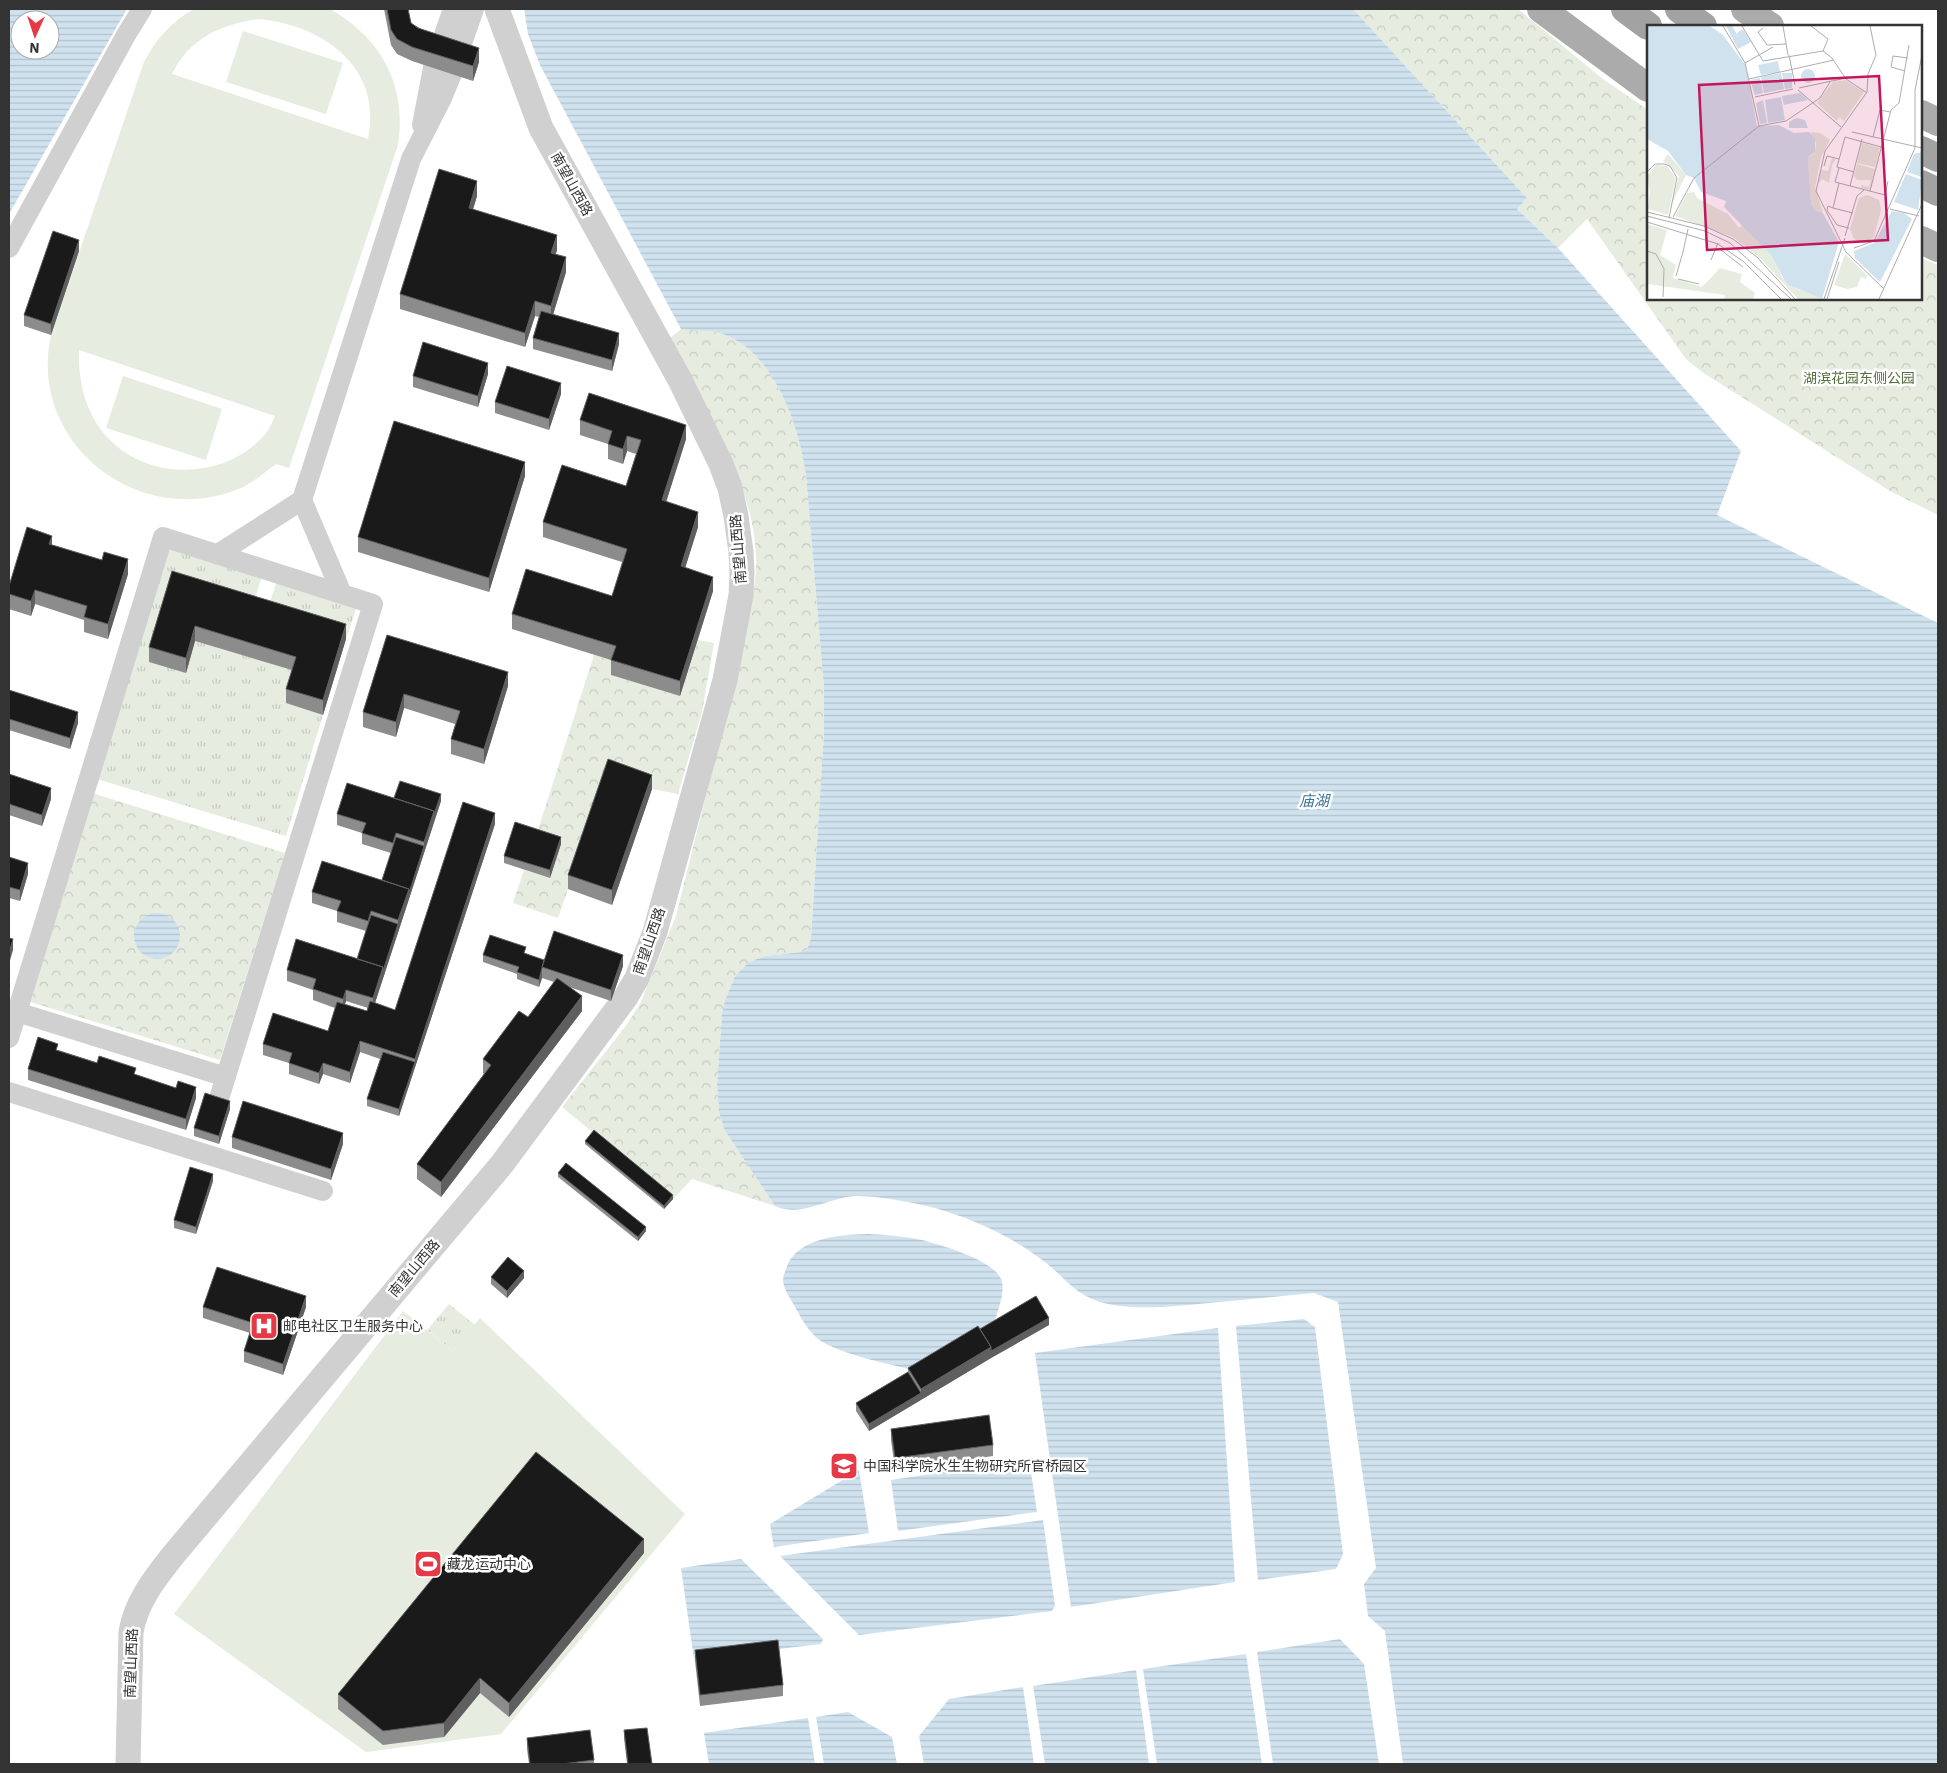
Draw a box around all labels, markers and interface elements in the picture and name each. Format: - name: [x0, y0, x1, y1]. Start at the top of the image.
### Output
- north arrow: [10, 10, 60, 60]
- inset map: [1647, 25, 1922, 300]
- text: N: [29, 39, 40, 57]
- street label: 南望山西路: [547, 149, 597, 219]
- park label: 湖滨花园东侧公园: [1803, 369, 1915, 387]
- street label: 南望山西路: [726, 513, 750, 585]
- water label: 庙湖: [1299, 791, 1331, 810]
- street label: 南望山西路: [629, 905, 669, 977]
- street label: 南望山西路: [385, 1235, 443, 1301]
- hospital icon: 邮电社区卫生服务中心: [249, 1311, 279, 1341]
- place label: 邮电社区卫生服务中心: [283, 1317, 423, 1335]
- school or university icon: 中国科学院水生生物研究所官桥园区: [829, 1451, 859, 1481]
- place label: 中国科学院水生生物研究所官桥园区: [863, 1457, 1087, 1475]
- sports icon: 藏龙运动中心: [413, 1549, 443, 1579]
- place label: 藏龙运动中心: [447, 1555, 531, 1573]
- street label: 南望山西路: [121, 1628, 141, 1698]

